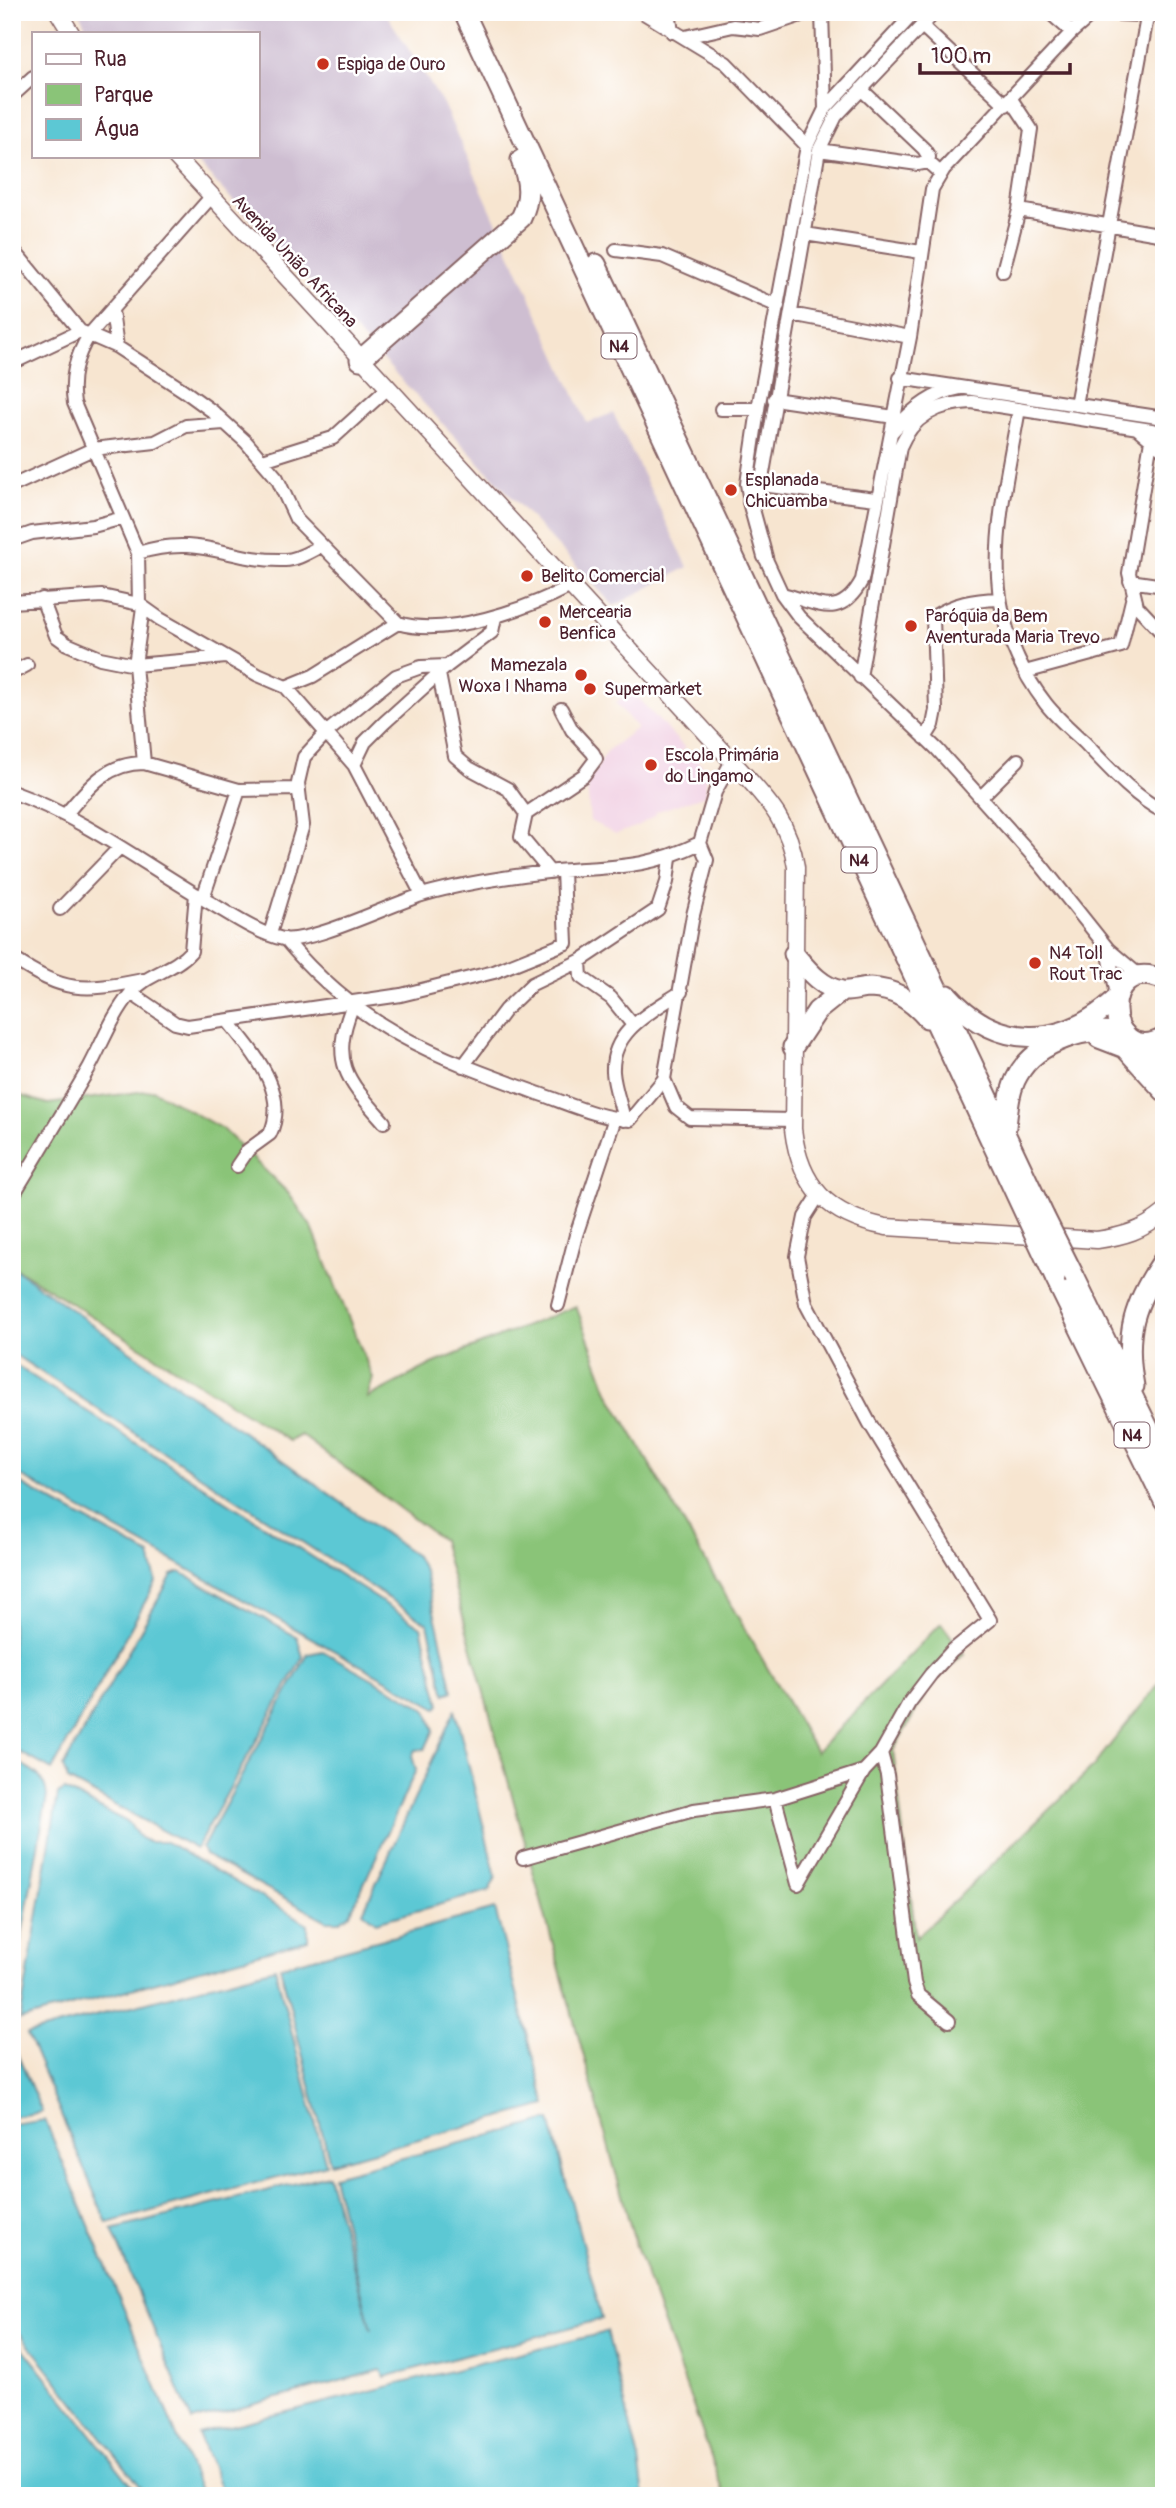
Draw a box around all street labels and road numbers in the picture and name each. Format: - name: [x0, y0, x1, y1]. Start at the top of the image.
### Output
- street label: Avenida União Africana: [227, 190, 362, 333]
- road number: N4: [602, 334, 636, 358]
- road number: N4: [842, 848, 876, 873]
- road number: N4: [1114, 1422, 1150, 1448]

